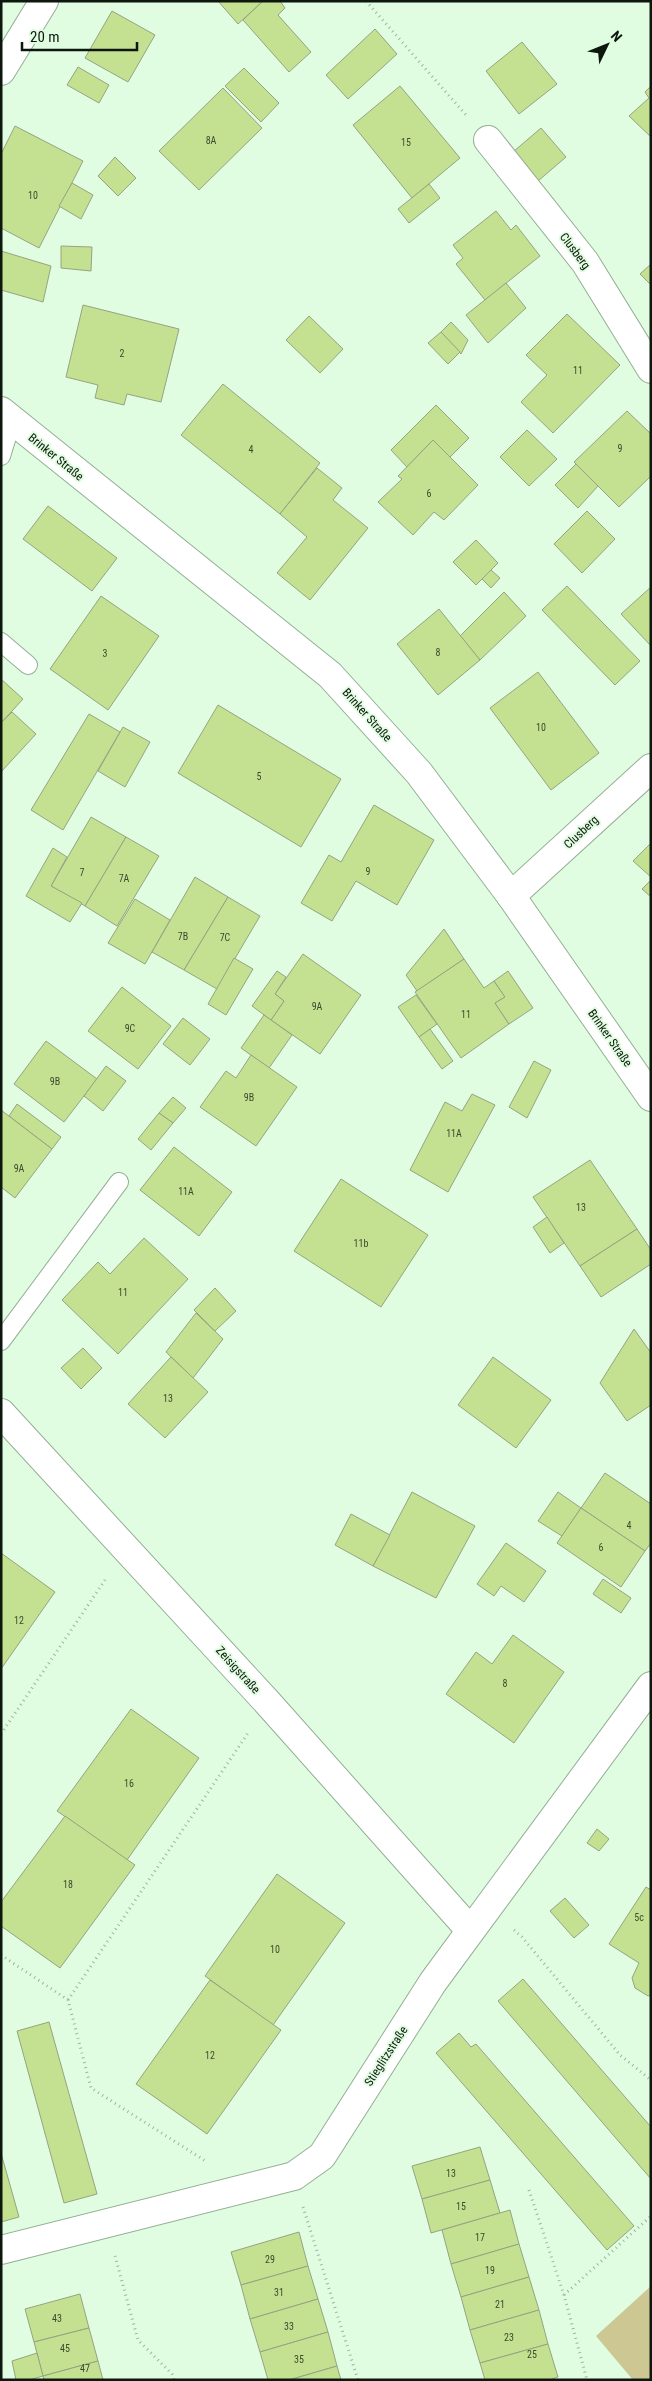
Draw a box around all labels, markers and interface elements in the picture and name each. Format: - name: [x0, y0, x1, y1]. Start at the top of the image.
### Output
- scale bar: [22, 20, 138, 52]
- north arrow: [582, 20, 632, 70]
- text: 20 m: [30, 28, 60, 46]
- text: N: [608, 28, 625, 45]
- house number: 8A: [206, 135, 217, 146]
- house number: 15: [401, 137, 411, 148]
- house number: 10: [28, 190, 38, 201]
- street label: Clusberg: [557, 230, 593, 272]
- house number: 2: [120, 348, 125, 359]
- house number: 11: [573, 365, 583, 376]
- street label: Brinker Straße: [26, 430, 87, 484]
- house number: 9: [618, 443, 623, 454]
- house number: 4: [249, 444, 254, 455]
- house number: 6: [427, 488, 432, 499]
- house number: 8: [436, 647, 441, 658]
- house number: 3: [103, 648, 108, 659]
- street label: Brinker Straße: [339, 685, 395, 745]
- house number: 10: [536, 722, 546, 733]
- house number: 5: [257, 771, 262, 782]
- street label: Clusberg: [561, 813, 601, 851]
- house number: 9: [366, 866, 371, 877]
- house number: 7: [80, 867, 85, 878]
- house number: 7A: [119, 873, 130, 884]
- house number: 7B: [178, 931, 188, 942]
- house number: 7C: [220, 932, 231, 943]
- house number: 9A: [312, 1001, 323, 1012]
- street label: Brinker Straße: [585, 1007, 635, 1070]
- house number: 11: [461, 1009, 471, 1020]
- house number: 9C: [125, 1023, 136, 1034]
- house number: 9B: [50, 1076, 60, 1087]
- house number: 9B: [244, 1092, 254, 1103]
- house number: 11A: [446, 1128, 462, 1139]
- house number: 9A: [14, 1163, 25, 1174]
- house number: 11A: [178, 1186, 194, 1197]
- house number: 13: [576, 1202, 586, 1213]
- house number: 11b: [354, 1238, 368, 1249]
- house number: 11: [118, 1287, 128, 1298]
- house number: 13: [163, 1393, 173, 1404]
- house number: 4: [627, 1520, 632, 1531]
- house number: 6: [599, 1542, 604, 1553]
- house number: 12: [14, 1615, 24, 1626]
- street label: Zeisigstraße: [213, 1643, 263, 1697]
- house number: 8: [503, 1678, 508, 1689]
- house number: 16: [124, 1778, 134, 1789]
- house number: 18: [63, 1879, 73, 1890]
- house number: 5c: [634, 1912, 644, 1923]
- house number: 10: [270, 1944, 280, 1955]
- street label: Stieglitzstraße: [361, 2023, 411, 2089]
- house number: 12: [205, 2050, 215, 2061]
- house number: 13: [446, 2168, 456, 2179]
- house number: 15: [456, 2201, 466, 2212]
- house number: 17: [475, 2232, 485, 2243]
- house number: 29: [265, 2254, 275, 2265]
- house number: 19: [485, 2265, 495, 2276]
- house number: 31: [274, 2287, 284, 2298]
- house number: 21: [495, 2299, 505, 2310]
- house number: 43: [52, 2313, 62, 2324]
- house number: 33: [284, 2321, 294, 2332]
- house number: 23: [504, 2332, 514, 2343]
- house number: 45: [60, 2343, 70, 2354]
- house number: 25: [527, 2349, 537, 2360]
- house number: 35: [294, 2354, 304, 2365]
- house number: 47: [80, 2363, 90, 2374]

